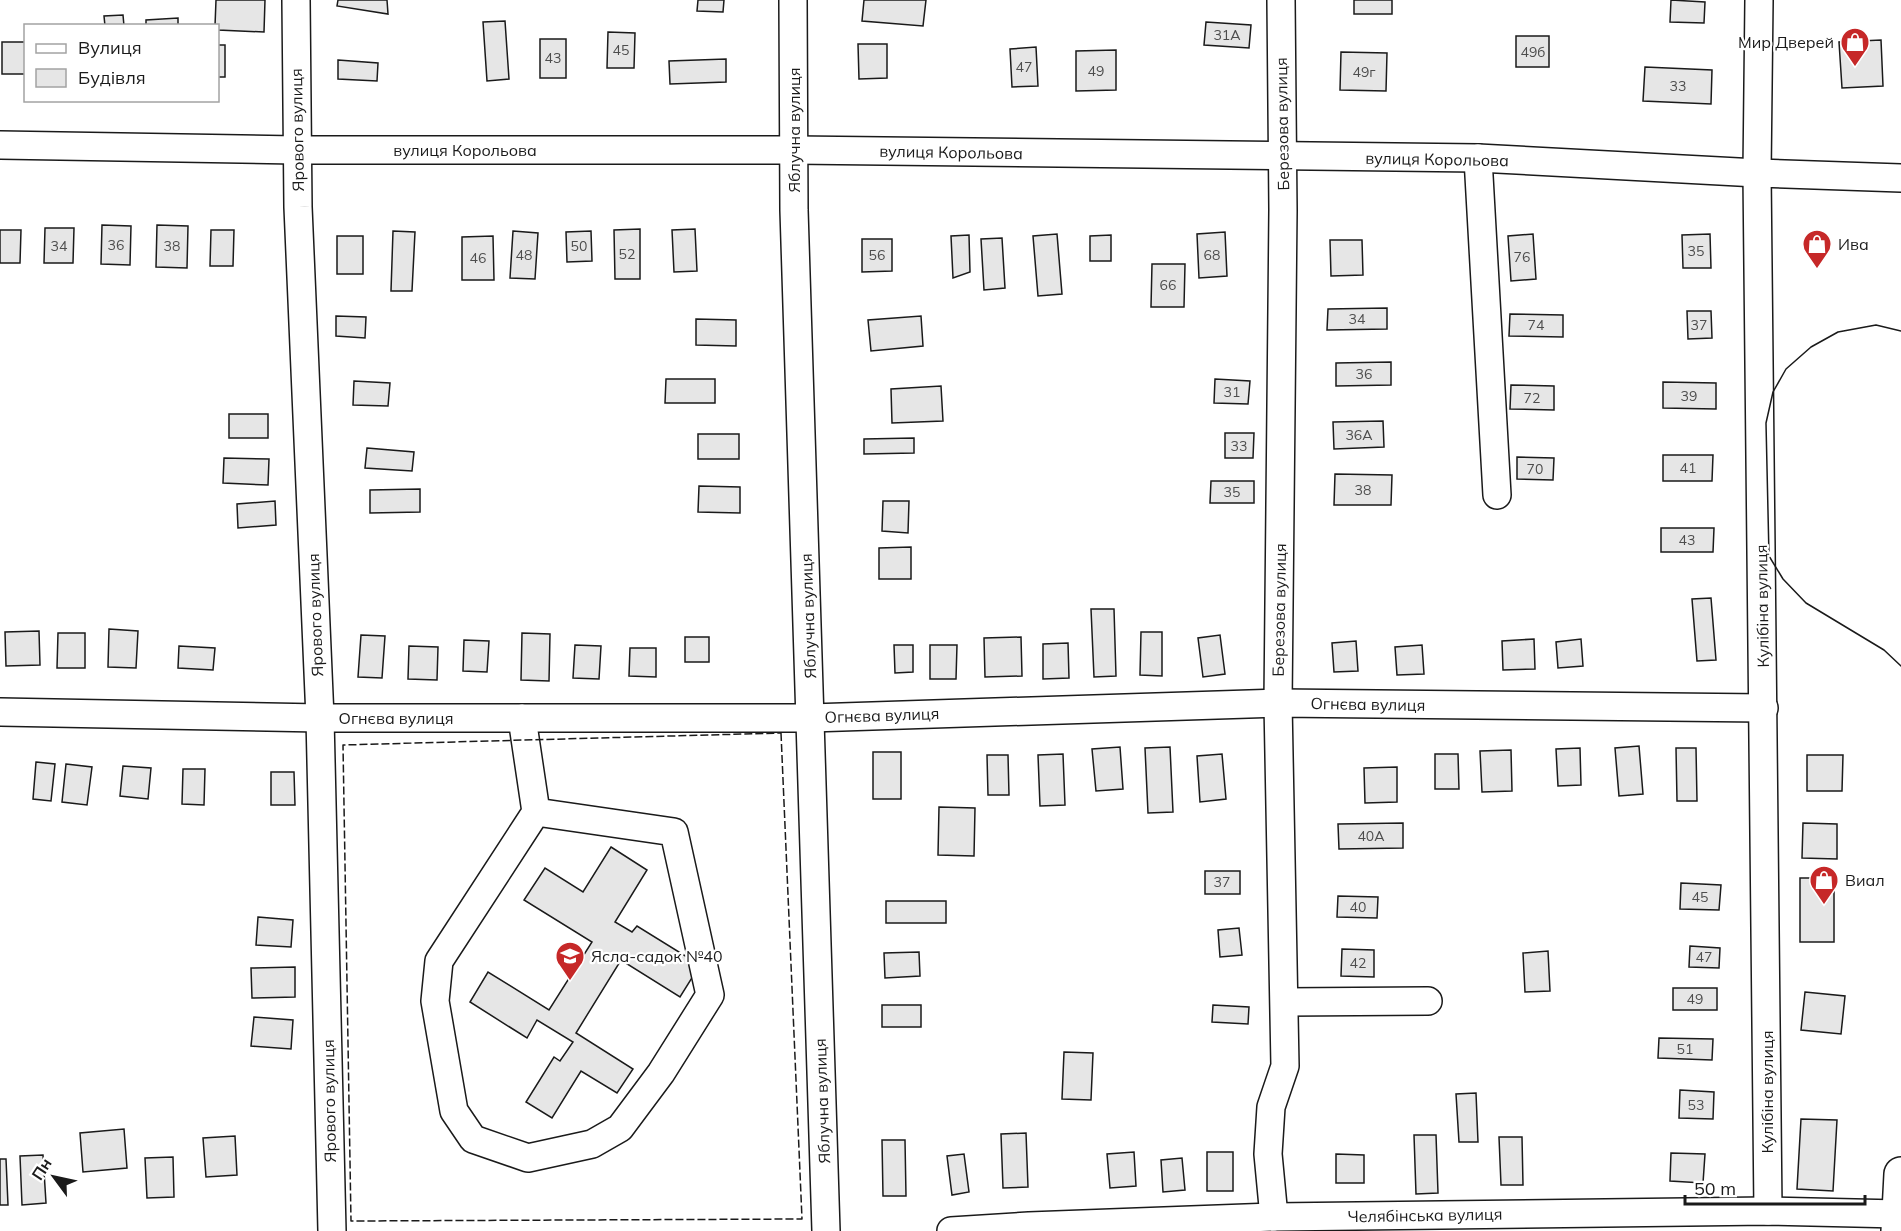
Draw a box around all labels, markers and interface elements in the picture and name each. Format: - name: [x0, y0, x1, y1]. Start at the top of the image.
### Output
- legend: [24, 24, 219, 102]
- house number: 31А: [1213, 26, 1241, 44]
- shop icon: Мир Дверей: [1839, 26, 1871, 68]
- place label: Мир Дверей: [1738, 32, 1834, 52]
- text: Вулиця: [78, 36, 142, 59]
- house number: 45: [613, 41, 629, 59]
- house number: 49б: [1521, 43, 1545, 61]
- house number: 43: [545, 49, 561, 67]
- street label: Березова вулиця: [1271, 57, 1293, 191]
- house number: 47: [1016, 58, 1032, 76]
- house number: 49: [1088, 62, 1104, 80]
- house number: 49г: [1352, 63, 1376, 81]
- text: Будівля: [78, 66, 146, 89]
- street label: Яблучна вулиця: [784, 67, 804, 193]
- street label: Ярового вулиця: [286, 68, 308, 192]
- house number: 33: [1670, 77, 1686, 95]
- street label: вулиця Корольова: [393, 140, 537, 160]
- street label: вулиця Корольова: [879, 141, 1023, 163]
- street label: вулиця Корольова: [1365, 148, 1509, 170]
- shop icon: Ива: [1801, 228, 1833, 270]
- place label: Ива: [1838, 234, 1869, 254]
- house number: 36: [108, 236, 124, 254]
- house number: 34: [51, 237, 68, 255]
- house number: 38: [164, 237, 180, 255]
- house number: 50: [571, 237, 587, 255]
- house number: 35: [1688, 242, 1704, 260]
- house number: 52: [619, 245, 635, 263]
- house number: 48: [516, 246, 532, 264]
- house number: 56: [869, 246, 885, 264]
- house number: 68: [1204, 246, 1220, 264]
- house number: 76: [1514, 248, 1530, 266]
- house number: 46: [470, 249, 486, 267]
- house number: 66: [1160, 276, 1176, 294]
- house number: 34: [1349, 310, 1366, 328]
- house number: 74: [1528, 316, 1545, 334]
- house number: 37: [1691, 316, 1707, 334]
- house number: 36: [1356, 365, 1372, 383]
- house number: 31: [1224, 383, 1240, 401]
- house number: 39: [1681, 387, 1697, 405]
- house number: 72: [1524, 389, 1540, 407]
- house number: 36А: [1345, 426, 1373, 444]
- house number: 33: [1231, 437, 1247, 455]
- house number: 41: [1680, 459, 1696, 477]
- house number: 70: [1527, 460, 1543, 478]
- house number: 38: [1355, 481, 1371, 499]
- house number: 35: [1224, 483, 1240, 501]
- house number: 43: [1679, 531, 1695, 549]
- street label: Березова вулиця: [1268, 543, 1290, 677]
- street label: Кулібіна вулиця: [1751, 544, 1773, 668]
- street label: Ярового вулиця: [303, 553, 327, 677]
- street label: Яблучна вулиця: [796, 553, 820, 679]
- street label: Огнєва вулиця: [1310, 693, 1426, 715]
- street label: Огнєва вулиця: [824, 703, 940, 727]
- street label: Огнєва вулиця: [339, 708, 453, 728]
- house number: 40А: [1357, 827, 1385, 845]
- shop icon: Виал: [1808, 864, 1840, 906]
- place label: Виал: [1845, 870, 1885, 890]
- house number: 37: [1214, 873, 1230, 891]
- house number: 45: [1692, 888, 1708, 906]
- house number: 40: [1350, 898, 1366, 916]
- school or university icon: Ясла-садок №40: [554, 940, 586, 982]
- place label: Ясла-садок №40: [591, 946, 723, 966]
- house number: 47: [1696, 948, 1712, 966]
- house number: 42: [1350, 954, 1366, 972]
- house number: 49: [1687, 990, 1703, 1008]
- street label: Кулібіна вулиця: [1757, 1030, 1777, 1154]
- street label: Яблучна вулиця: [810, 1038, 834, 1164]
- street label: Ярового вулиця: [318, 1039, 340, 1163]
- house number: 51: [1677, 1040, 1693, 1058]
- house number: 53: [1688, 1096, 1704, 1114]
- north arrow: [24, 1147, 84, 1207]
- text: Пн: [27, 1154, 56, 1184]
- scale bar: [1685, 1168, 1865, 1206]
- text: 50 m: [1694, 1177, 1736, 1200]
- street label: Челябінська вулиця: [1347, 1204, 1503, 1226]

